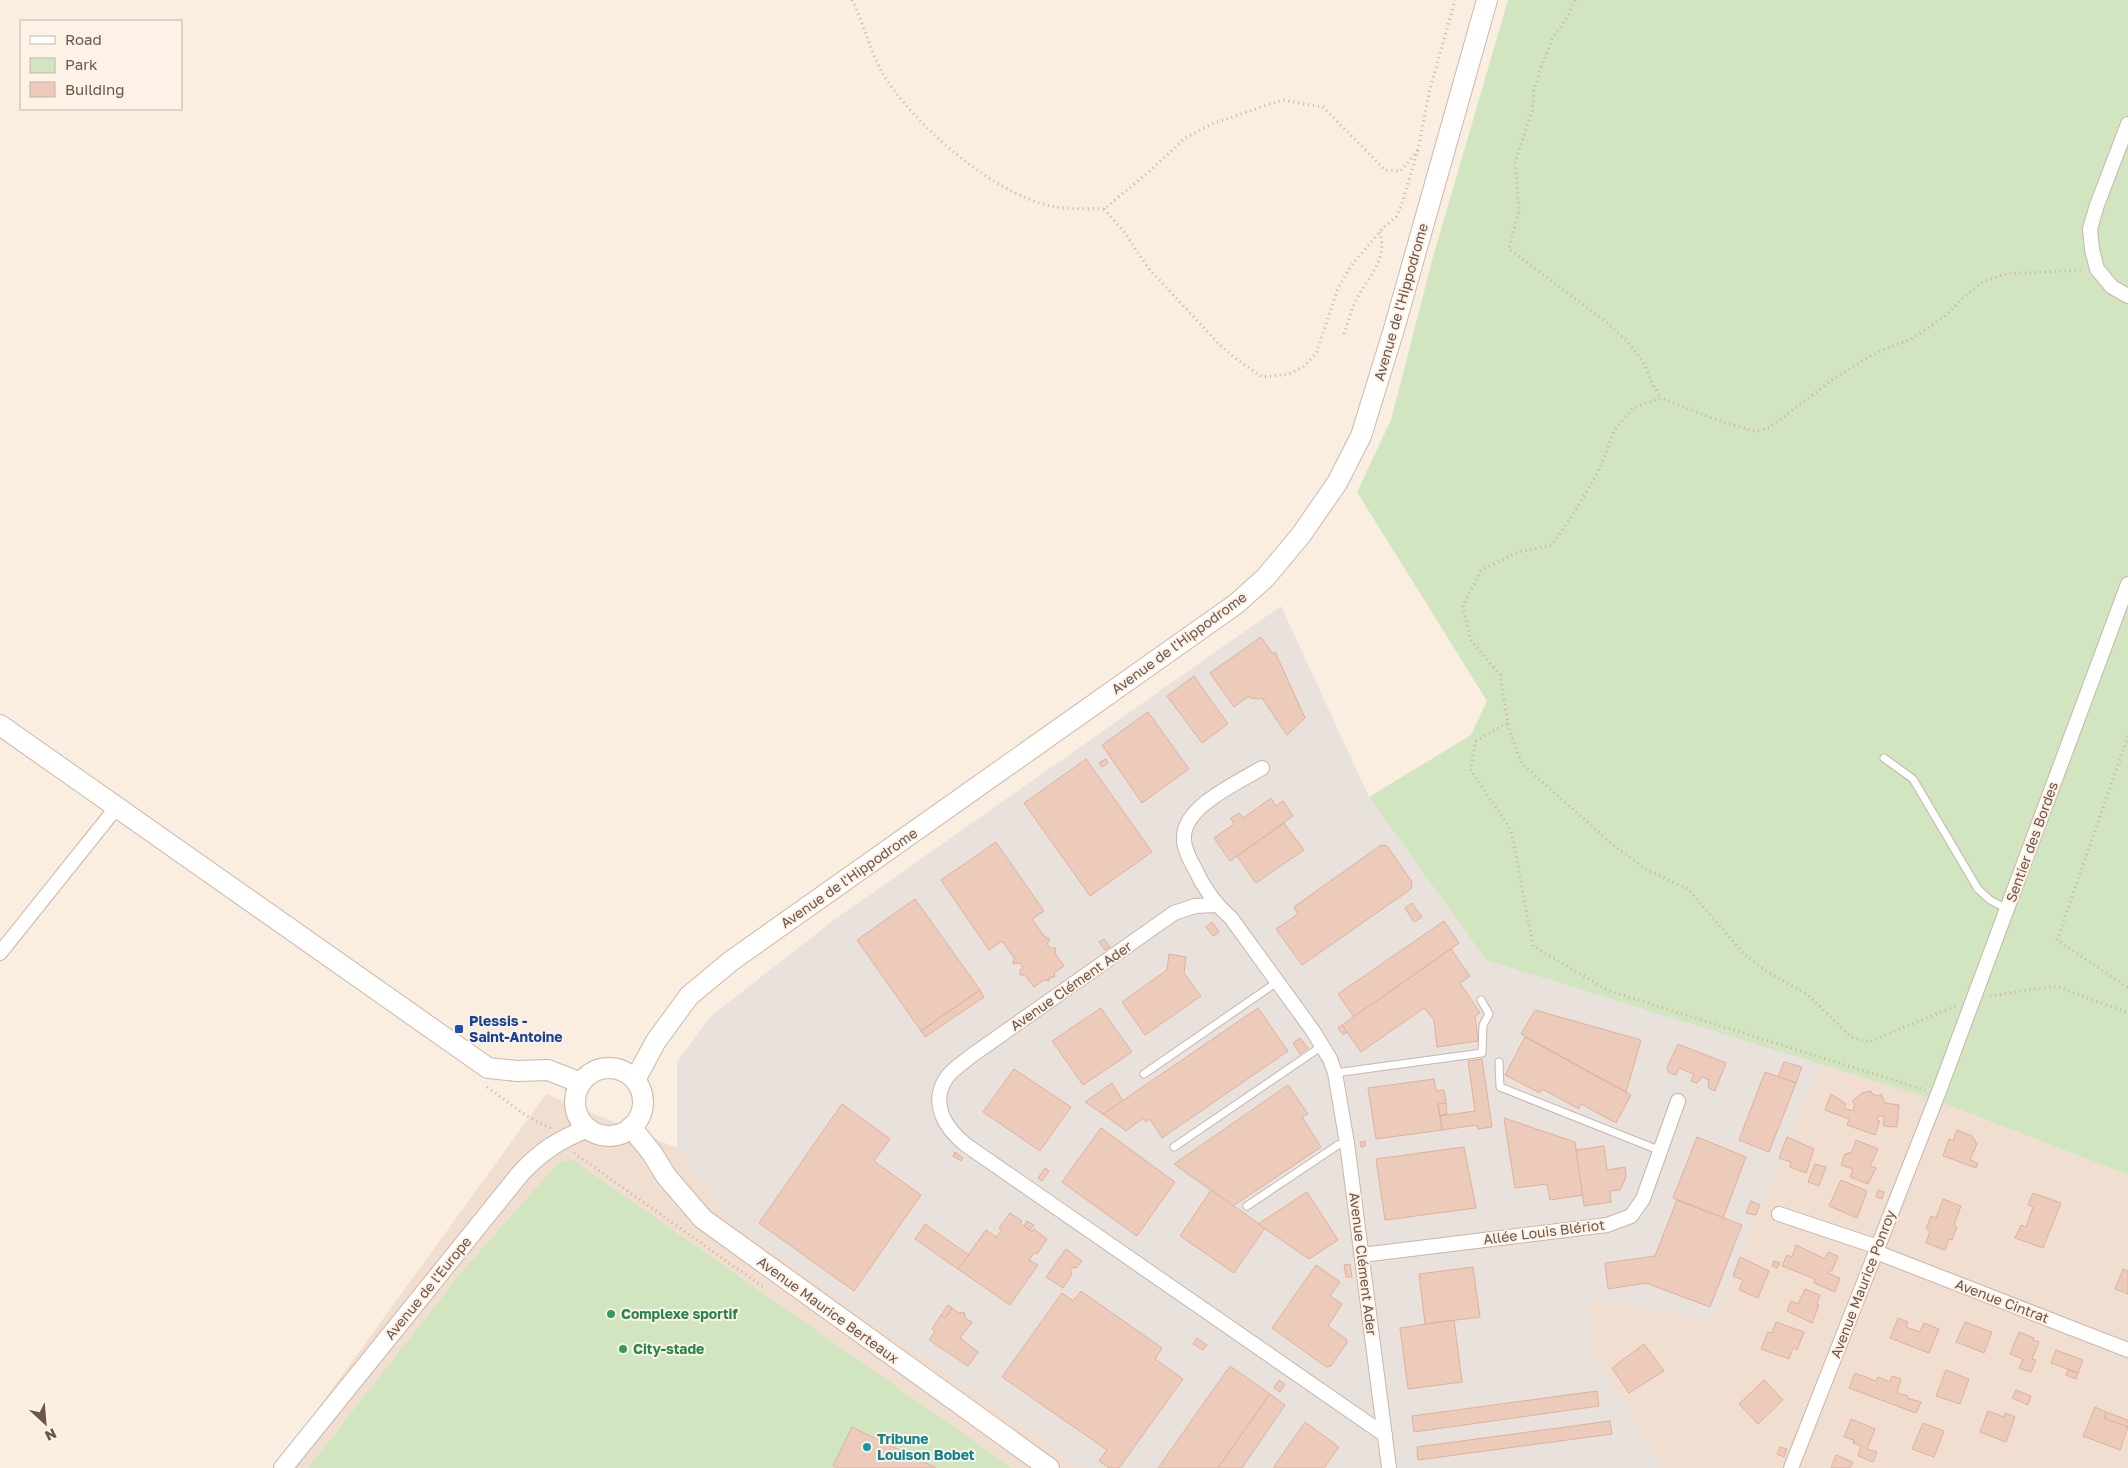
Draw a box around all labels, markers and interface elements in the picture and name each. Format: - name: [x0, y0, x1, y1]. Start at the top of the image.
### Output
- legend: [20, 20, 182, 110]
- text: Road: [65, 30, 102, 48]
- text: Park: [65, 55, 98, 73]
- text: Building: [65, 80, 125, 98]
- street label: Avenue de l'Hippodrome: [1370, 221, 1431, 383]
- street label: Avenue de l'Hippodrome: [1108, 588, 1250, 697]
- street label: Sentier des Bordes: [2002, 779, 2061, 904]
- street label: Avenue de l'Hippodrome: [777, 824, 920, 931]
- street label: Avenue Clément Ader: [1007, 937, 1135, 1034]
- place label: Plessis - Saint-Antoine: [469, 1012, 562, 1045]
- marker: Plessis - Saint-Antoine: [453, 1023, 465, 1035]
- street label: Avenue Clément Ader: [1346, 1191, 1381, 1337]
- street label: Avenue Maurice Ponroy: [1826, 1207, 1899, 1360]
- street label: Allée Louis Blériot: [1482, 1216, 1606, 1247]
- street label: Avenue de l'Europe: [381, 1233, 474, 1343]
- street label: Avenue Maurice Berteaux: [754, 1253, 903, 1367]
- street label: Avenue Cintrat: [1953, 1275, 2051, 1326]
- place label: Complexe sportif: [621, 1305, 738, 1322]
- marker: Complexe sportif: [605, 1308, 617, 1320]
- place label: City-stade: [633, 1340, 704, 1357]
- marker: City-stade: [617, 1343, 629, 1355]
- north arrow: [20, 1398, 70, 1448]
- text: N: [42, 1425, 59, 1445]
- place label: Tribune Louison Bobet: [877, 1430, 975, 1463]
- marker: Tribune Louison Bobet: [861, 1441, 873, 1453]

